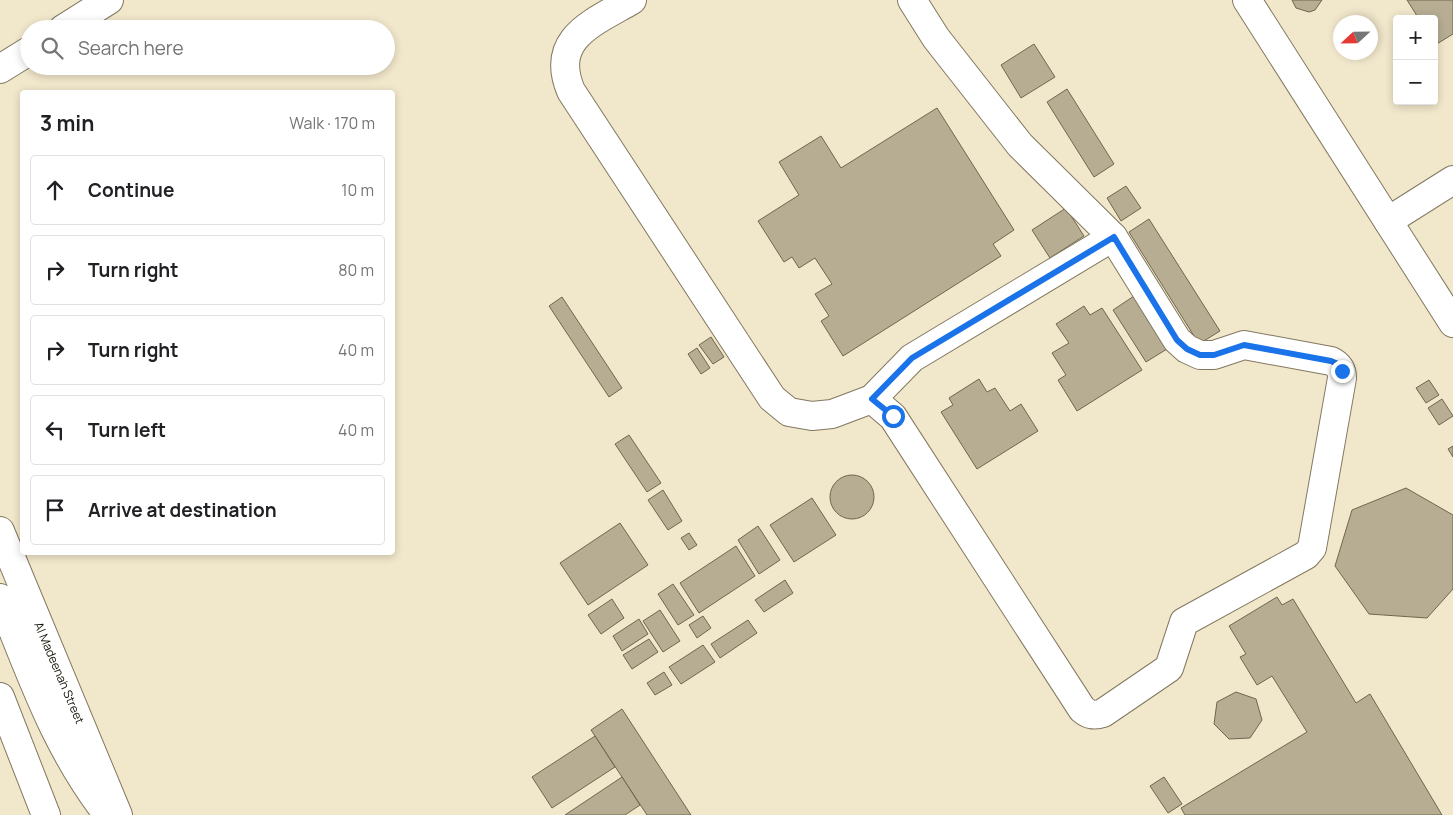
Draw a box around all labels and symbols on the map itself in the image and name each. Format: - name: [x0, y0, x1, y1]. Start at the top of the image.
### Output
- north arrow: [1333, 15, 1378, 60]
- route end: [1331, 360, 1354, 383]
- route start: [882, 405, 905, 428]
- street label: Al Madeenah Street: [30, 619, 89, 727]

